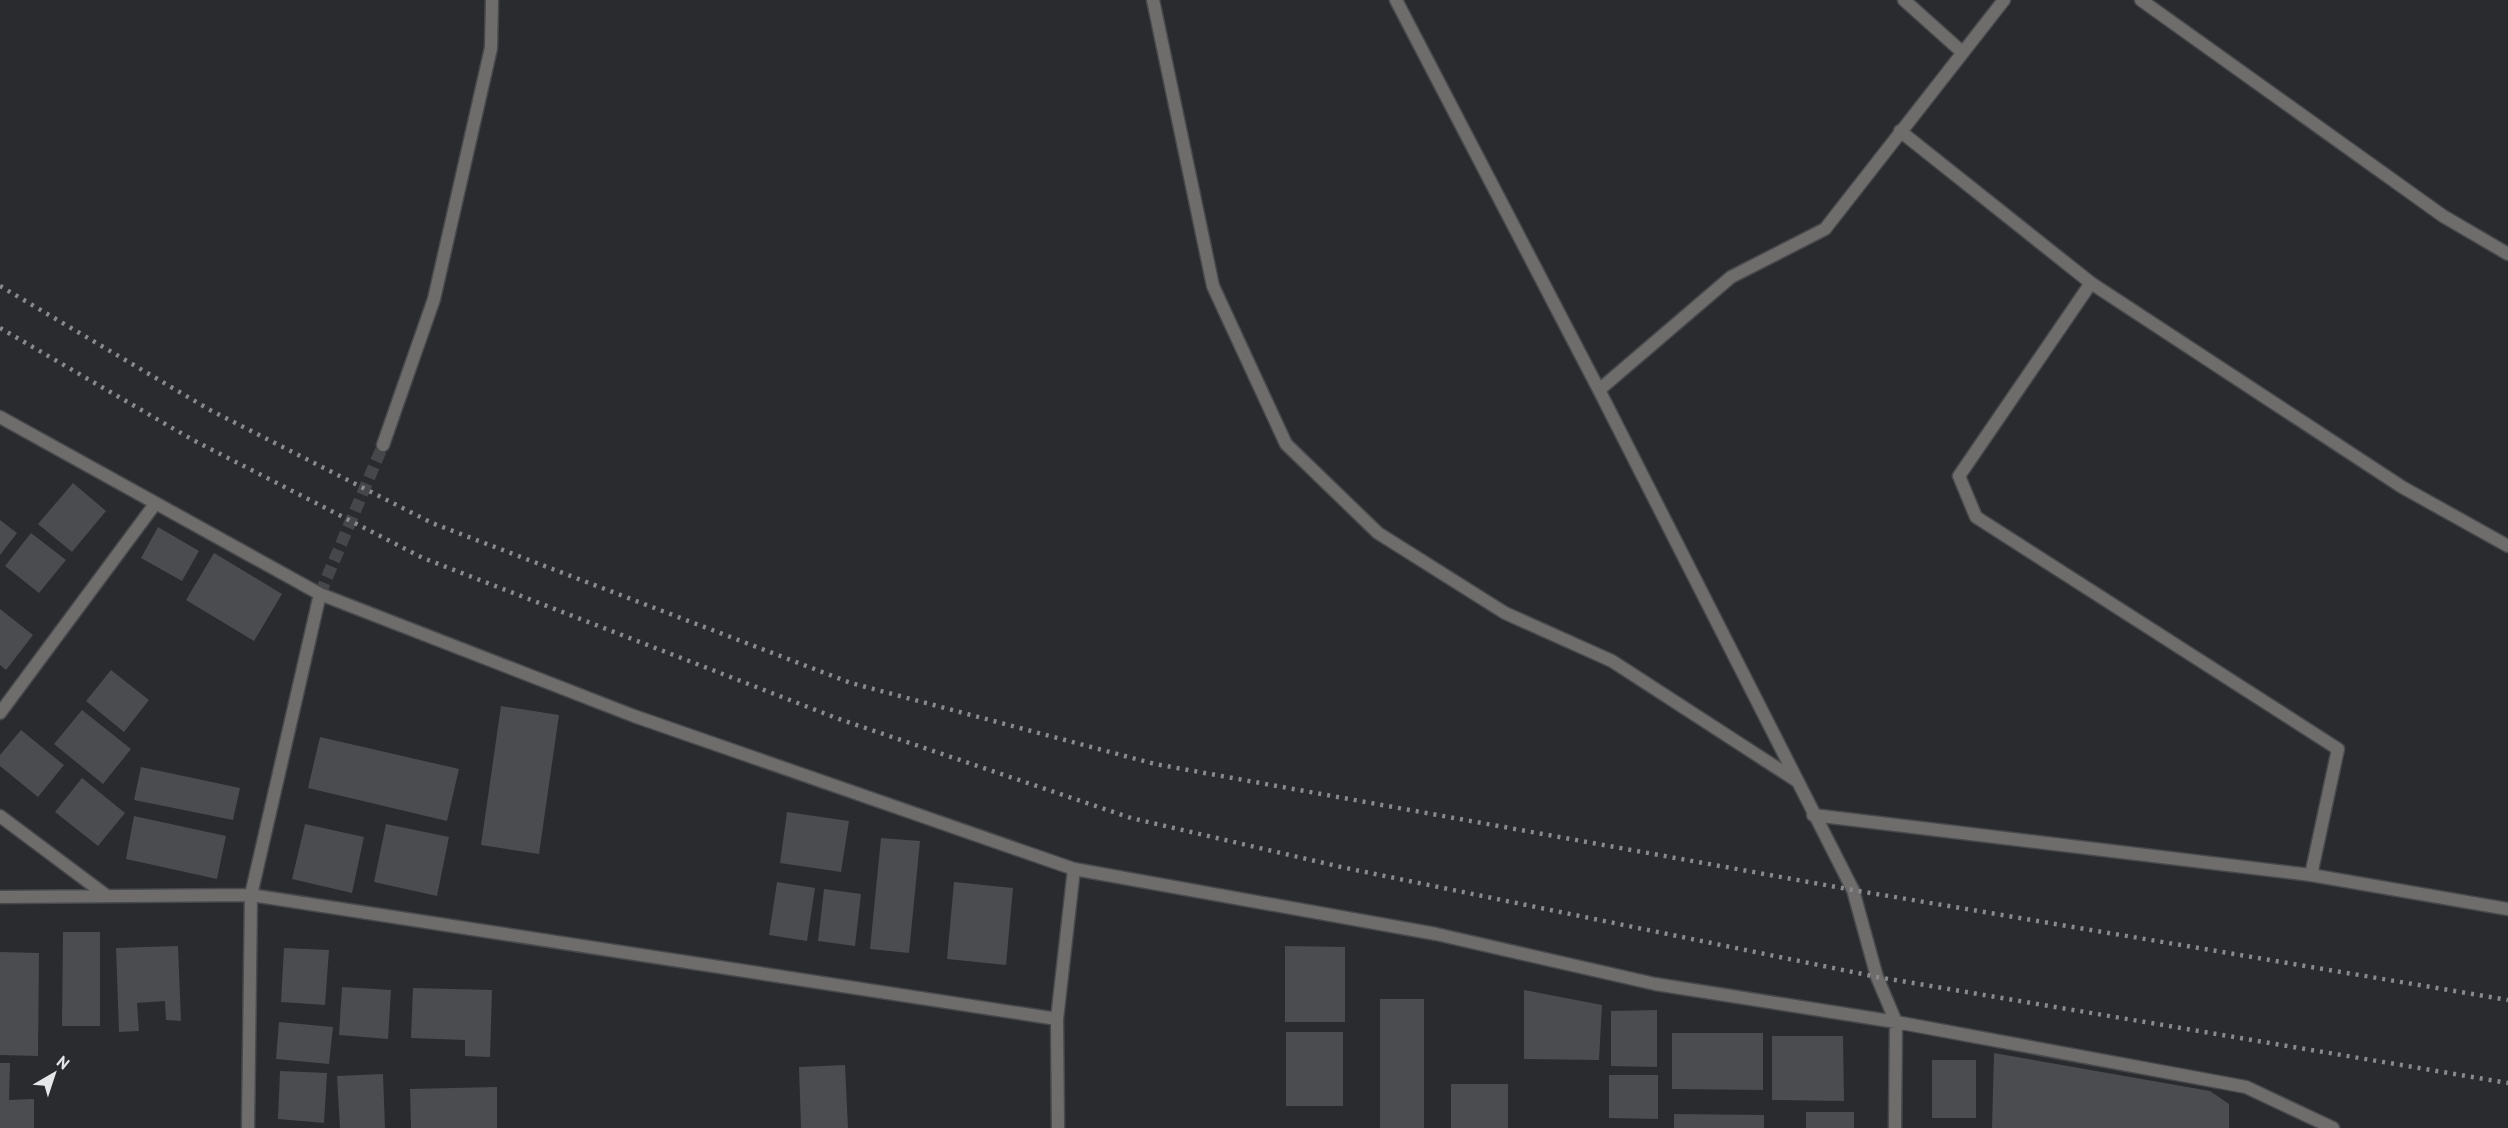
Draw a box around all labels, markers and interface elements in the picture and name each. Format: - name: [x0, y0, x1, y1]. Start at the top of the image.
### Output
- north arrow: [24, 1044, 84, 1104]
- text: N: [53, 1051, 74, 1073]

